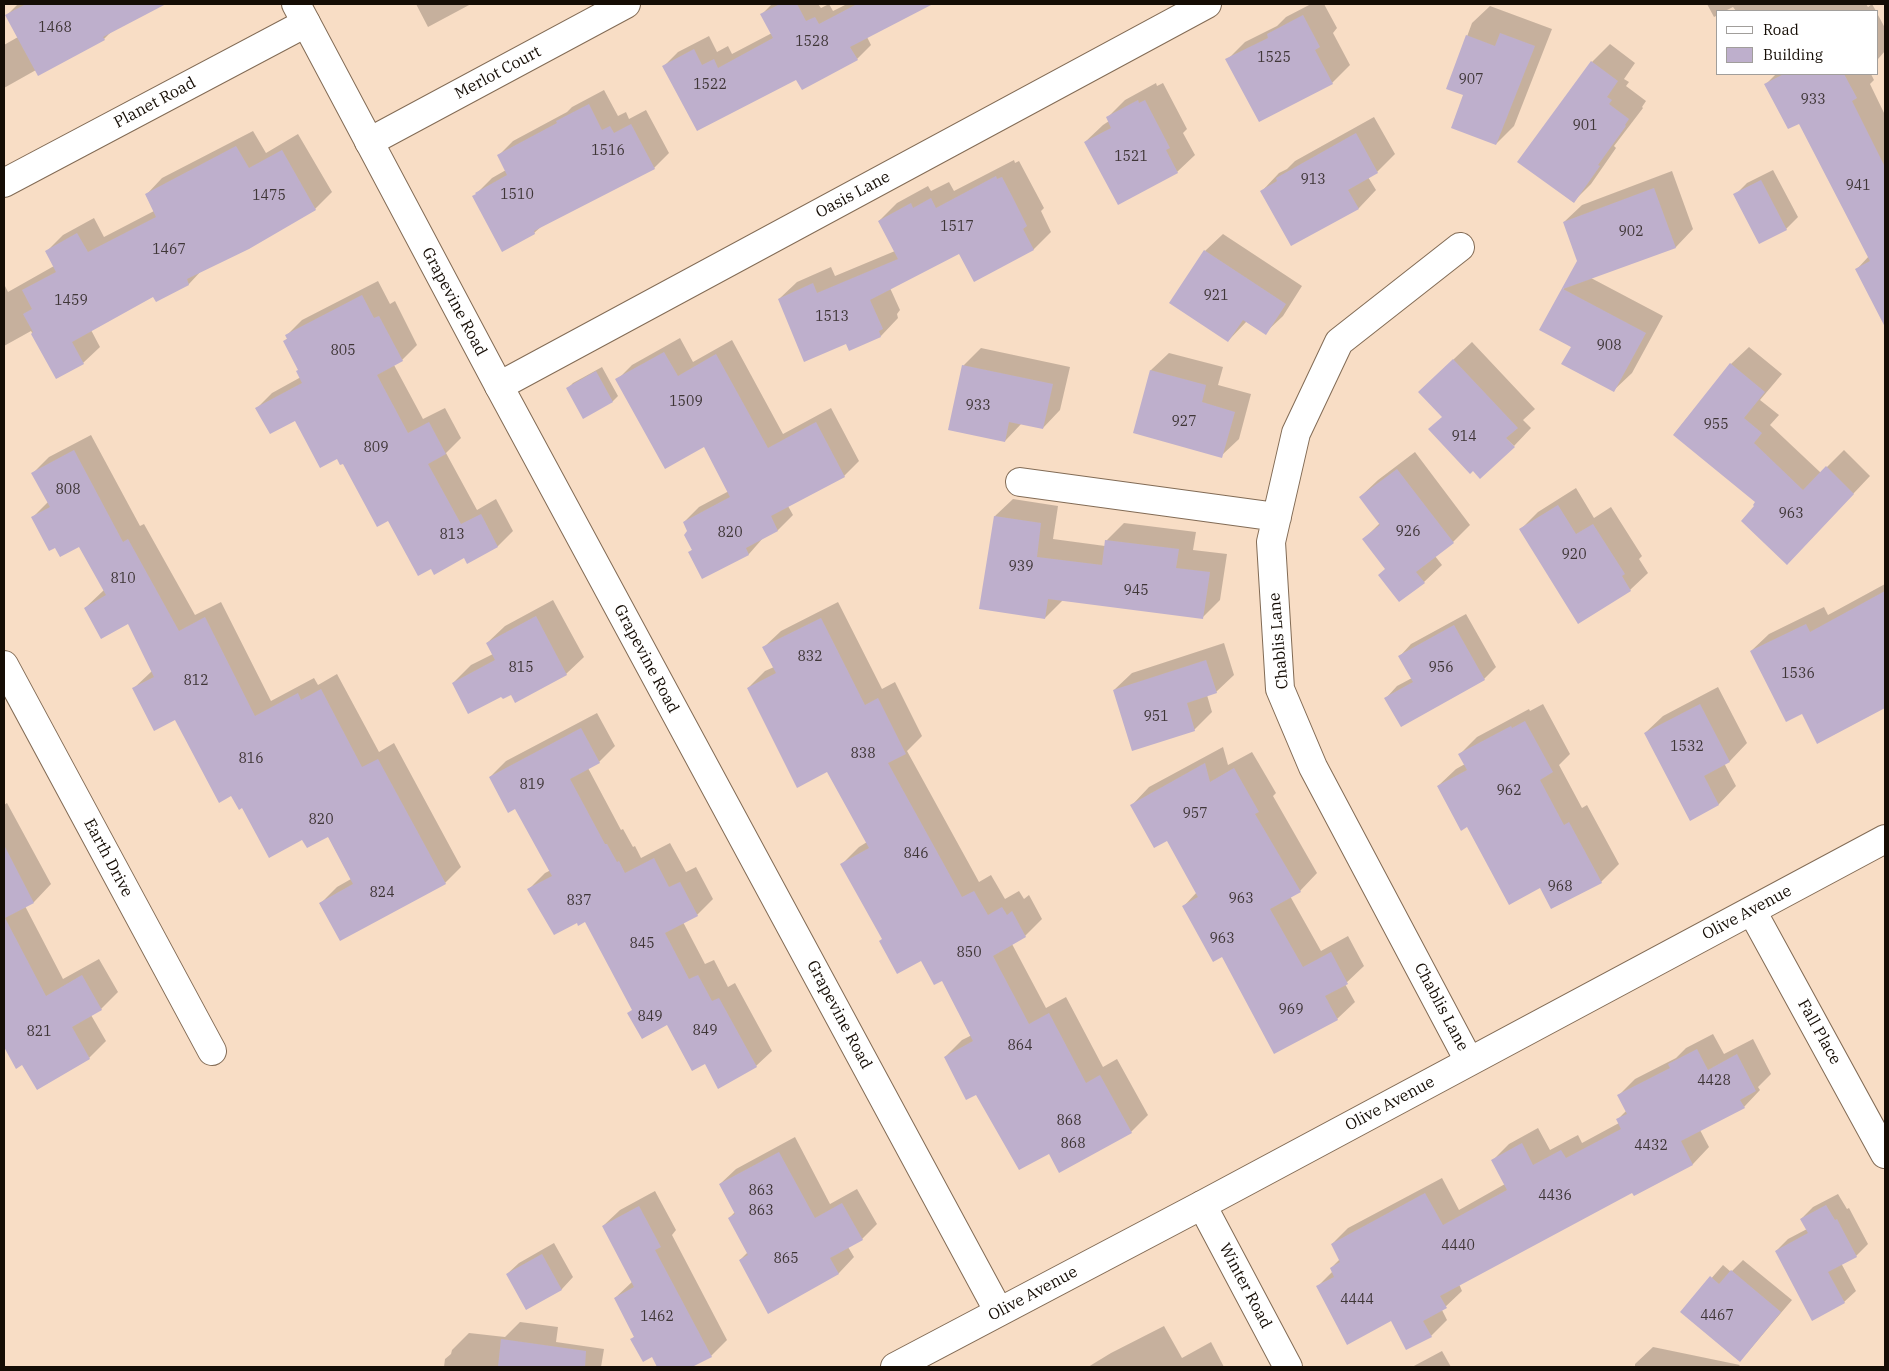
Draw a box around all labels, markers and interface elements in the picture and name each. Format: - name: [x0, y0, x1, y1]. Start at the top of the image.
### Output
- legend: [1716, 10, 1879, 75]
- house number: 1468: [38, 20, 72, 36]
- text: Road: [1763, 20, 1799, 39]
- house number: 1528: [795, 34, 829, 50]
- street label: Merlot Court: [452, 42, 544, 104]
- text: Building: [1763, 45, 1823, 64]
- house number: 1525: [1257, 50, 1291, 66]
- house number: 907: [1458, 72, 1484, 88]
- street label: Planet Road: [111, 73, 199, 133]
- house number: 1522: [693, 77, 727, 93]
- house number: 933: [1800, 92, 1826, 108]
- house number: 901: [1572, 118, 1598, 134]
- house number: 1516: [591, 143, 625, 159]
- house number: 1521: [1114, 149, 1148, 165]
- street label: Oasis Lane: [812, 167, 894, 223]
- house number: 913: [1300, 172, 1326, 188]
- house number: 941: [1845, 178, 1871, 194]
- house number: 1510: [500, 187, 534, 203]
- house number: 1475: [252, 188, 286, 204]
- house number: 1517: [940, 219, 974, 235]
- house number: 902: [1618, 224, 1644, 240]
- house number: 1467: [152, 242, 186, 258]
- street label: Grapevine Road: [417, 244, 491, 360]
- house number: 921: [1203, 288, 1229, 304]
- house number: 1459: [54, 293, 88, 309]
- house number: 1513: [815, 309, 849, 325]
- house number: 908: [1596, 338, 1622, 354]
- house number: 805: [330, 343, 356, 359]
- house number: 1509: [669, 394, 703, 410]
- house number: 933: [965, 398, 991, 414]
- house number: 927: [1171, 414, 1197, 430]
- house number: 955: [1703, 417, 1729, 433]
- house number: 914: [1451, 429, 1477, 445]
- house number: 809: [363, 440, 389, 456]
- house number: 808: [55, 482, 81, 498]
- house number: 963: [1778, 506, 1804, 522]
- house number: 926: [1395, 524, 1421, 540]
- house number: 820: [717, 525, 743, 541]
- house number: 813: [439, 527, 465, 543]
- house number: 920: [1561, 547, 1587, 563]
- house number: 939: [1008, 559, 1034, 575]
- house number: 810: [110, 571, 136, 587]
- house number: 945: [1123, 583, 1149, 599]
- street label: Chablis Lane: [1265, 592, 1293, 690]
- street label: Grapevine Road: [609, 601, 683, 717]
- house number: 832: [797, 649, 823, 665]
- house number: 815: [508, 660, 534, 676]
- house number: 956: [1428, 660, 1454, 676]
- house number: 1536: [1781, 666, 1815, 682]
- house number: 812: [183, 673, 209, 689]
- house number: 951: [1143, 709, 1169, 725]
- house number: 1532: [1670, 739, 1704, 755]
- house number: 838: [850, 746, 876, 762]
- house number: 816: [238, 751, 264, 767]
- house number: 819: [519, 777, 545, 793]
- house number: 962: [1496, 783, 1522, 799]
- house number: 957: [1182, 806, 1208, 822]
- house number: 820: [308, 812, 334, 828]
- street label: Earth Drive: [79, 816, 137, 900]
- house number: 846: [903, 846, 929, 862]
- house number: 968: [1547, 879, 1573, 895]
- street label: Olive Avenue: [1699, 881, 1795, 945]
- house number: 824: [369, 885, 395, 901]
- house number: 963: [1228, 891, 1254, 907]
- house number: 837: [566, 893, 592, 909]
- house number: 963: [1209, 931, 1235, 947]
- house number: 845: [629, 936, 655, 952]
- house number: 850: [956, 945, 982, 961]
- street label: Grapevine Road: [802, 957, 876, 1073]
- street label: Chablis Lane: [1410, 960, 1472, 1054]
- street label: Fall Place: [1793, 996, 1845, 1068]
- house number: 969: [1278, 1002, 1304, 1018]
- house number: 849: [637, 1009, 663, 1025]
- house number: 849: [692, 1023, 718, 1039]
- house number: 821: [26, 1024, 52, 1040]
- house number: 864: [1007, 1038, 1033, 1054]
- street label: Olive Avenue: [1342, 1072, 1438, 1136]
- house number: 4428: [1697, 1073, 1731, 1089]
- house number: 868: [1056, 1113, 1082, 1129]
- house number: 868: [1060, 1136, 1086, 1152]
- house number: 4432: [1634, 1138, 1668, 1154]
- house number: 863: [748, 1183, 774, 1199]
- house number: 4436: [1538, 1188, 1572, 1204]
- house number: 863: [748, 1203, 774, 1219]
- house number: 4440: [1441, 1238, 1475, 1254]
- street label: Winter Road: [1215, 1240, 1275, 1332]
- house number: 865: [773, 1251, 799, 1267]
- street label: Olive Avenue: [985, 1262, 1081, 1326]
- house number: 4444: [1340, 1292, 1374, 1308]
- house number: 4467: [1700, 1308, 1734, 1324]
- house number: 1462: [640, 1309, 674, 1325]

